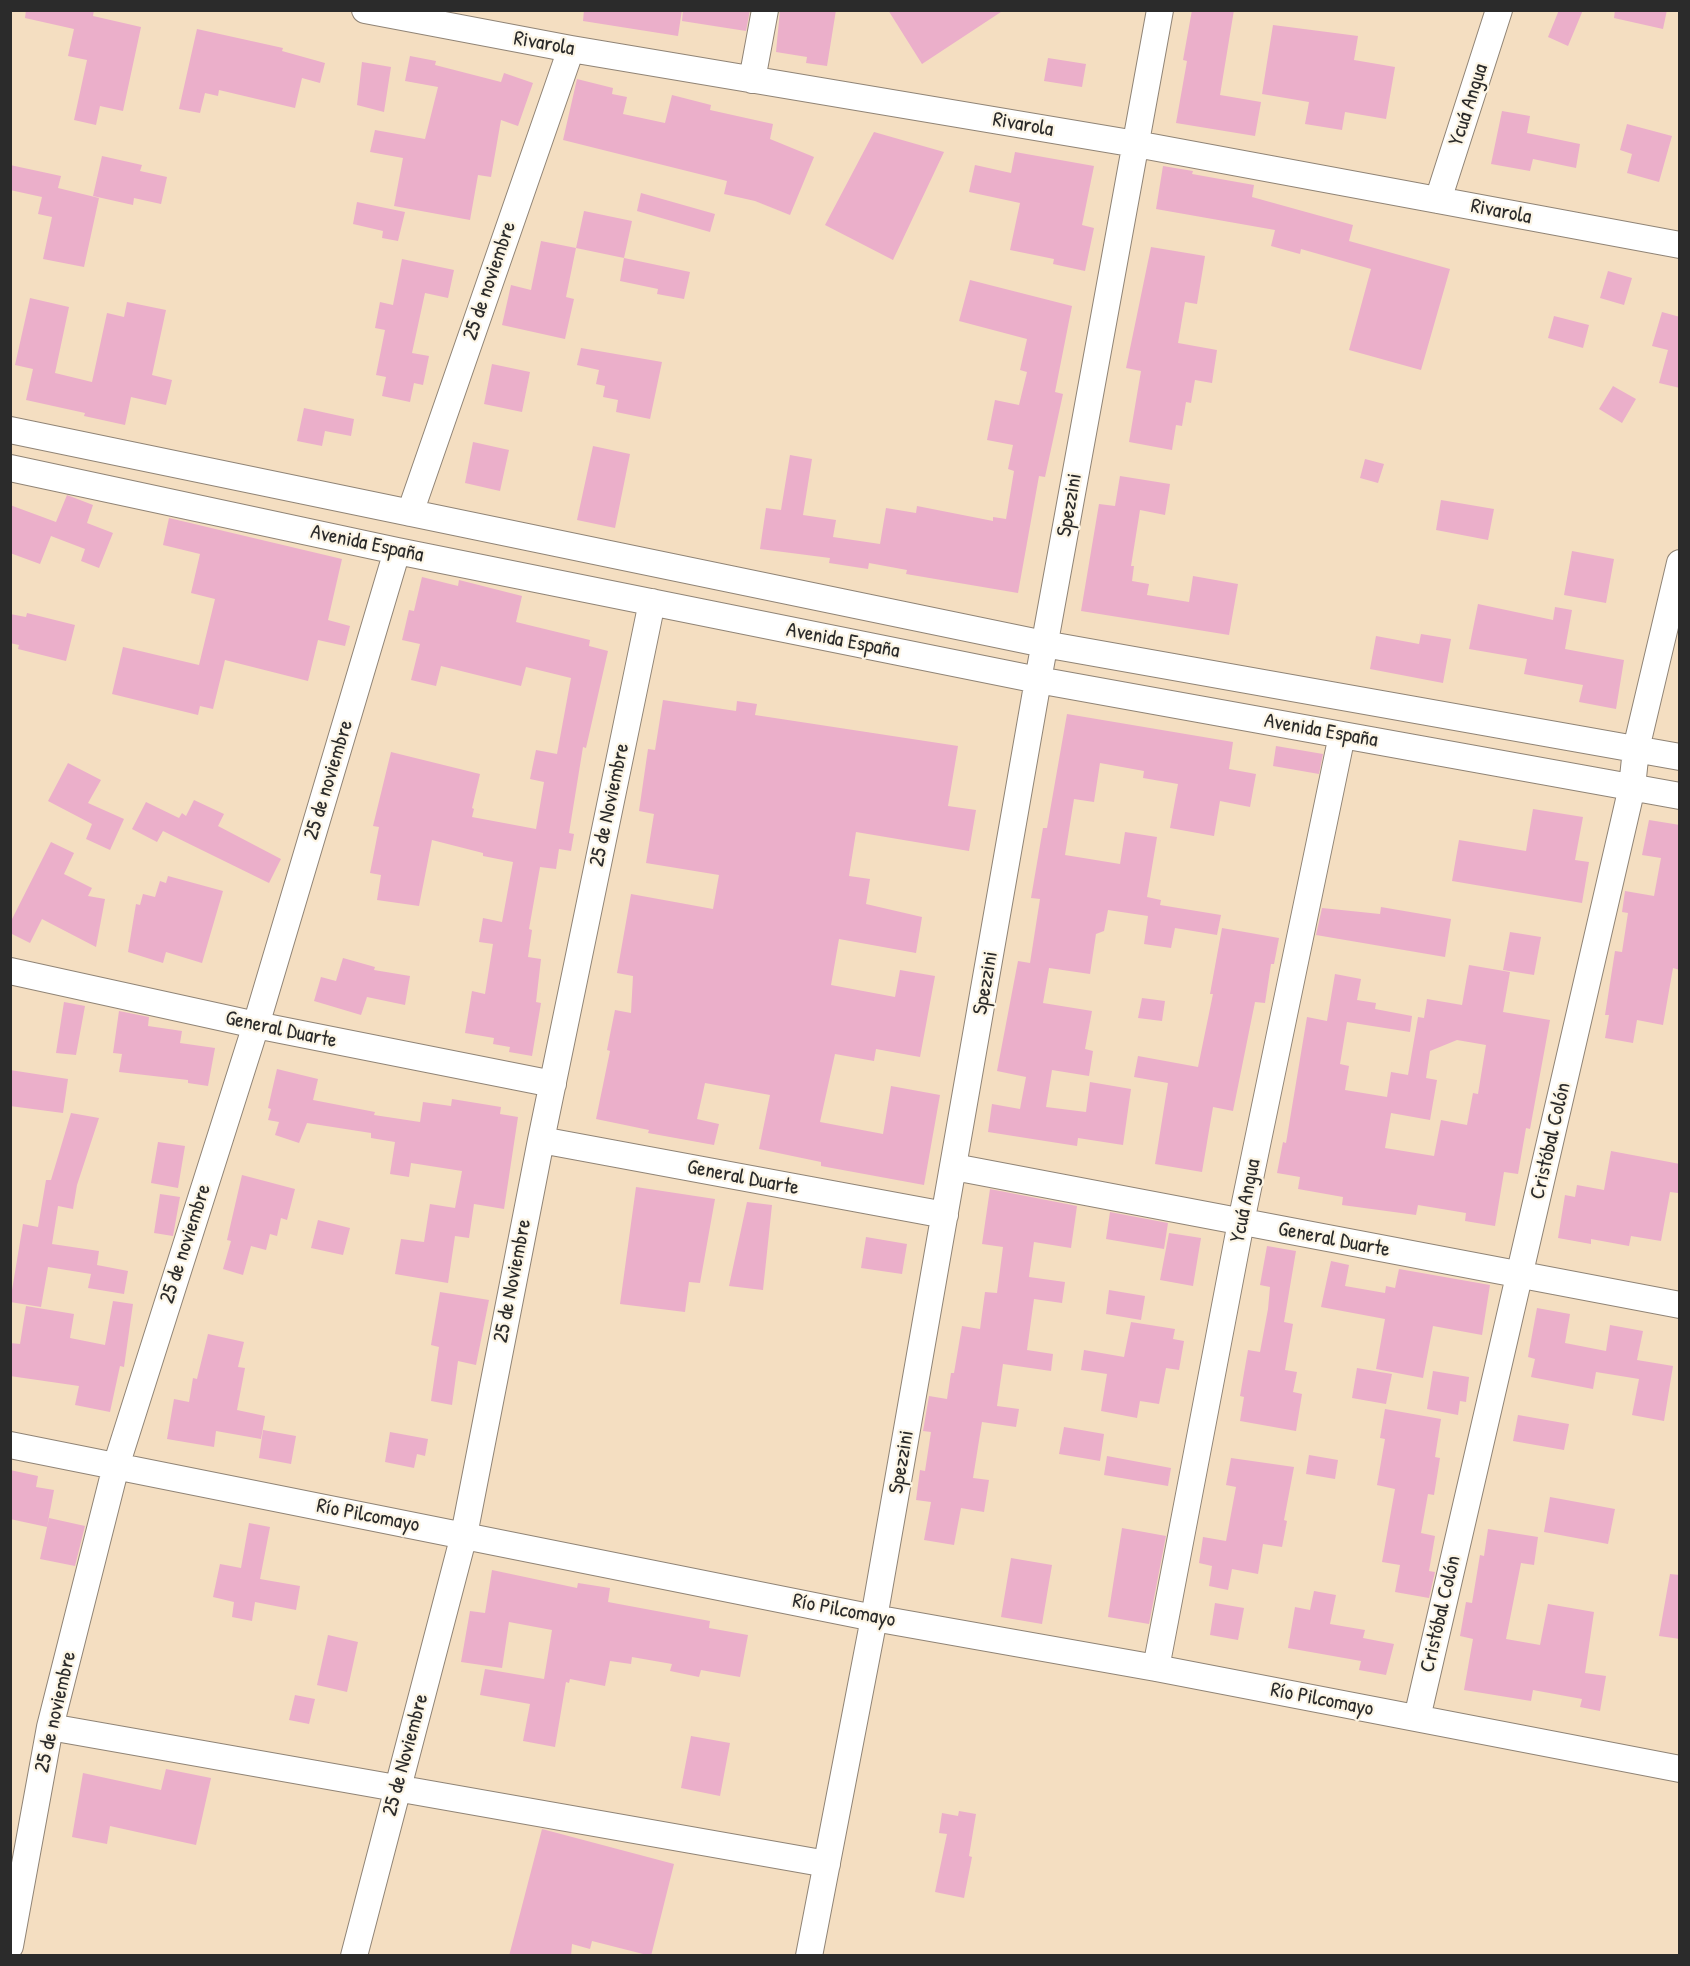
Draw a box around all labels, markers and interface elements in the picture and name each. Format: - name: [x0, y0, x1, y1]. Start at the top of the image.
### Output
- street label: Rivarola: [512, 26, 576, 62]
- street label: Ycuá Angua: [1444, 61, 1494, 149]
- street label: Rivarola: [991, 107, 1055, 143]
- street label: Rivarola: [1469, 194, 1533, 230]
- street label: 25 de noviembre: [458, 218, 522, 344]
- street label: Spezzini: [1052, 471, 1088, 539]
- street label: Avenida España: [308, 520, 426, 568]
- street label: Avenida España: [784, 618, 902, 664]
- street label: Avenida España: [1262, 709, 1380, 753]
- street label: 25 de noviembre: [299, 717, 359, 843]
- street label: 25 de Noviembre: [585, 741, 635, 869]
- street label: Spezzini: [968, 949, 1004, 1017]
- street label: General Duarte: [223, 1006, 339, 1054]
- street label: Cristóbal Colón: [1525, 1080, 1577, 1202]
- street label: General Duarte: [685, 1155, 801, 1201]
- street label: Ycuá Angua: [1226, 1157, 1266, 1245]
- street label: 25 de noviembre: [155, 1181, 217, 1307]
- street label: 25 de Noviembre: [489, 1217, 537, 1345]
- street label: General Duarte: [1276, 1217, 1392, 1263]
- street label: Spezzini: [884, 1428, 920, 1496]
- street label: Río Pilcomayo: [314, 1494, 422, 1538]
- street label: Cristóbal Colón: [1415, 1553, 1467, 1675]
- street label: Río Pilcomayo: [790, 1589, 898, 1633]
- street label: 25 de noviembre: [30, 1649, 82, 1775]
- street label: Río Pilcomayo: [1268, 1678, 1376, 1722]
- street label: 25 de Noviembre: [378, 1691, 434, 1819]

